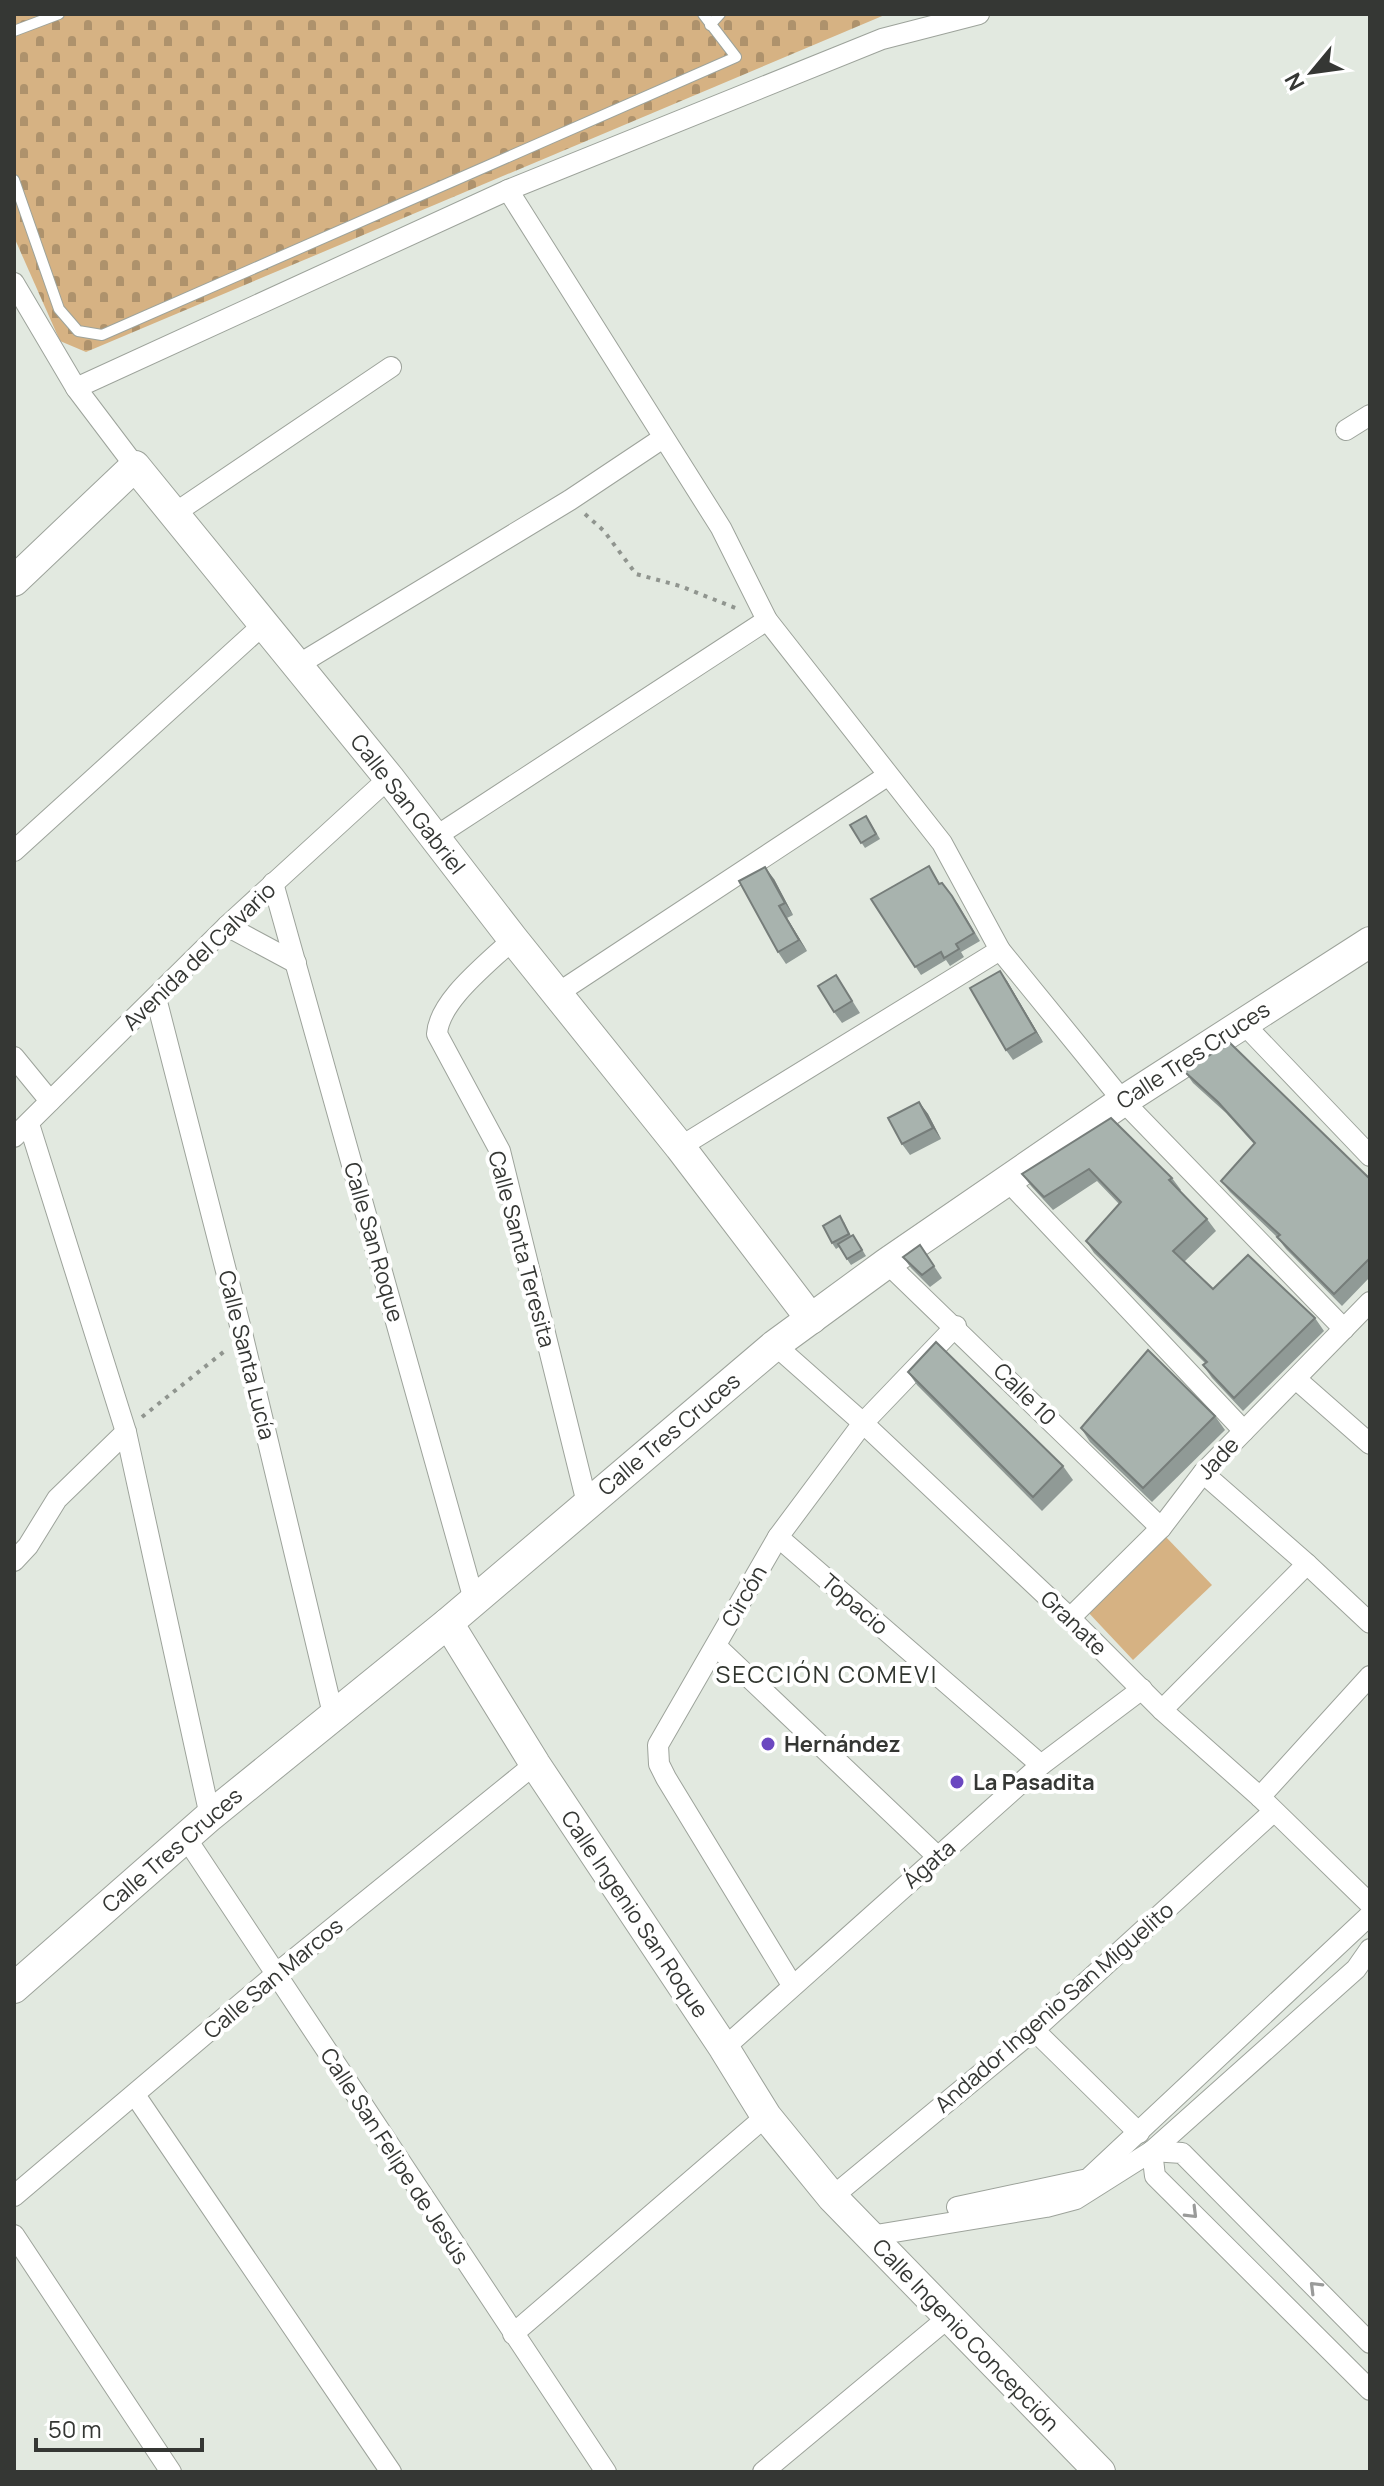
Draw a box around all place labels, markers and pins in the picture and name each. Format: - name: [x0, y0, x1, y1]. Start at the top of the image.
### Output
- place label: Hernández: [784, 1729, 900, 1759]
- marker: Hernández: [759, 1735, 777, 1753]
- place label: La Pasadita: [973, 1767, 1095, 1797]
- marker: La Pasadita: [948, 1773, 966, 1791]

